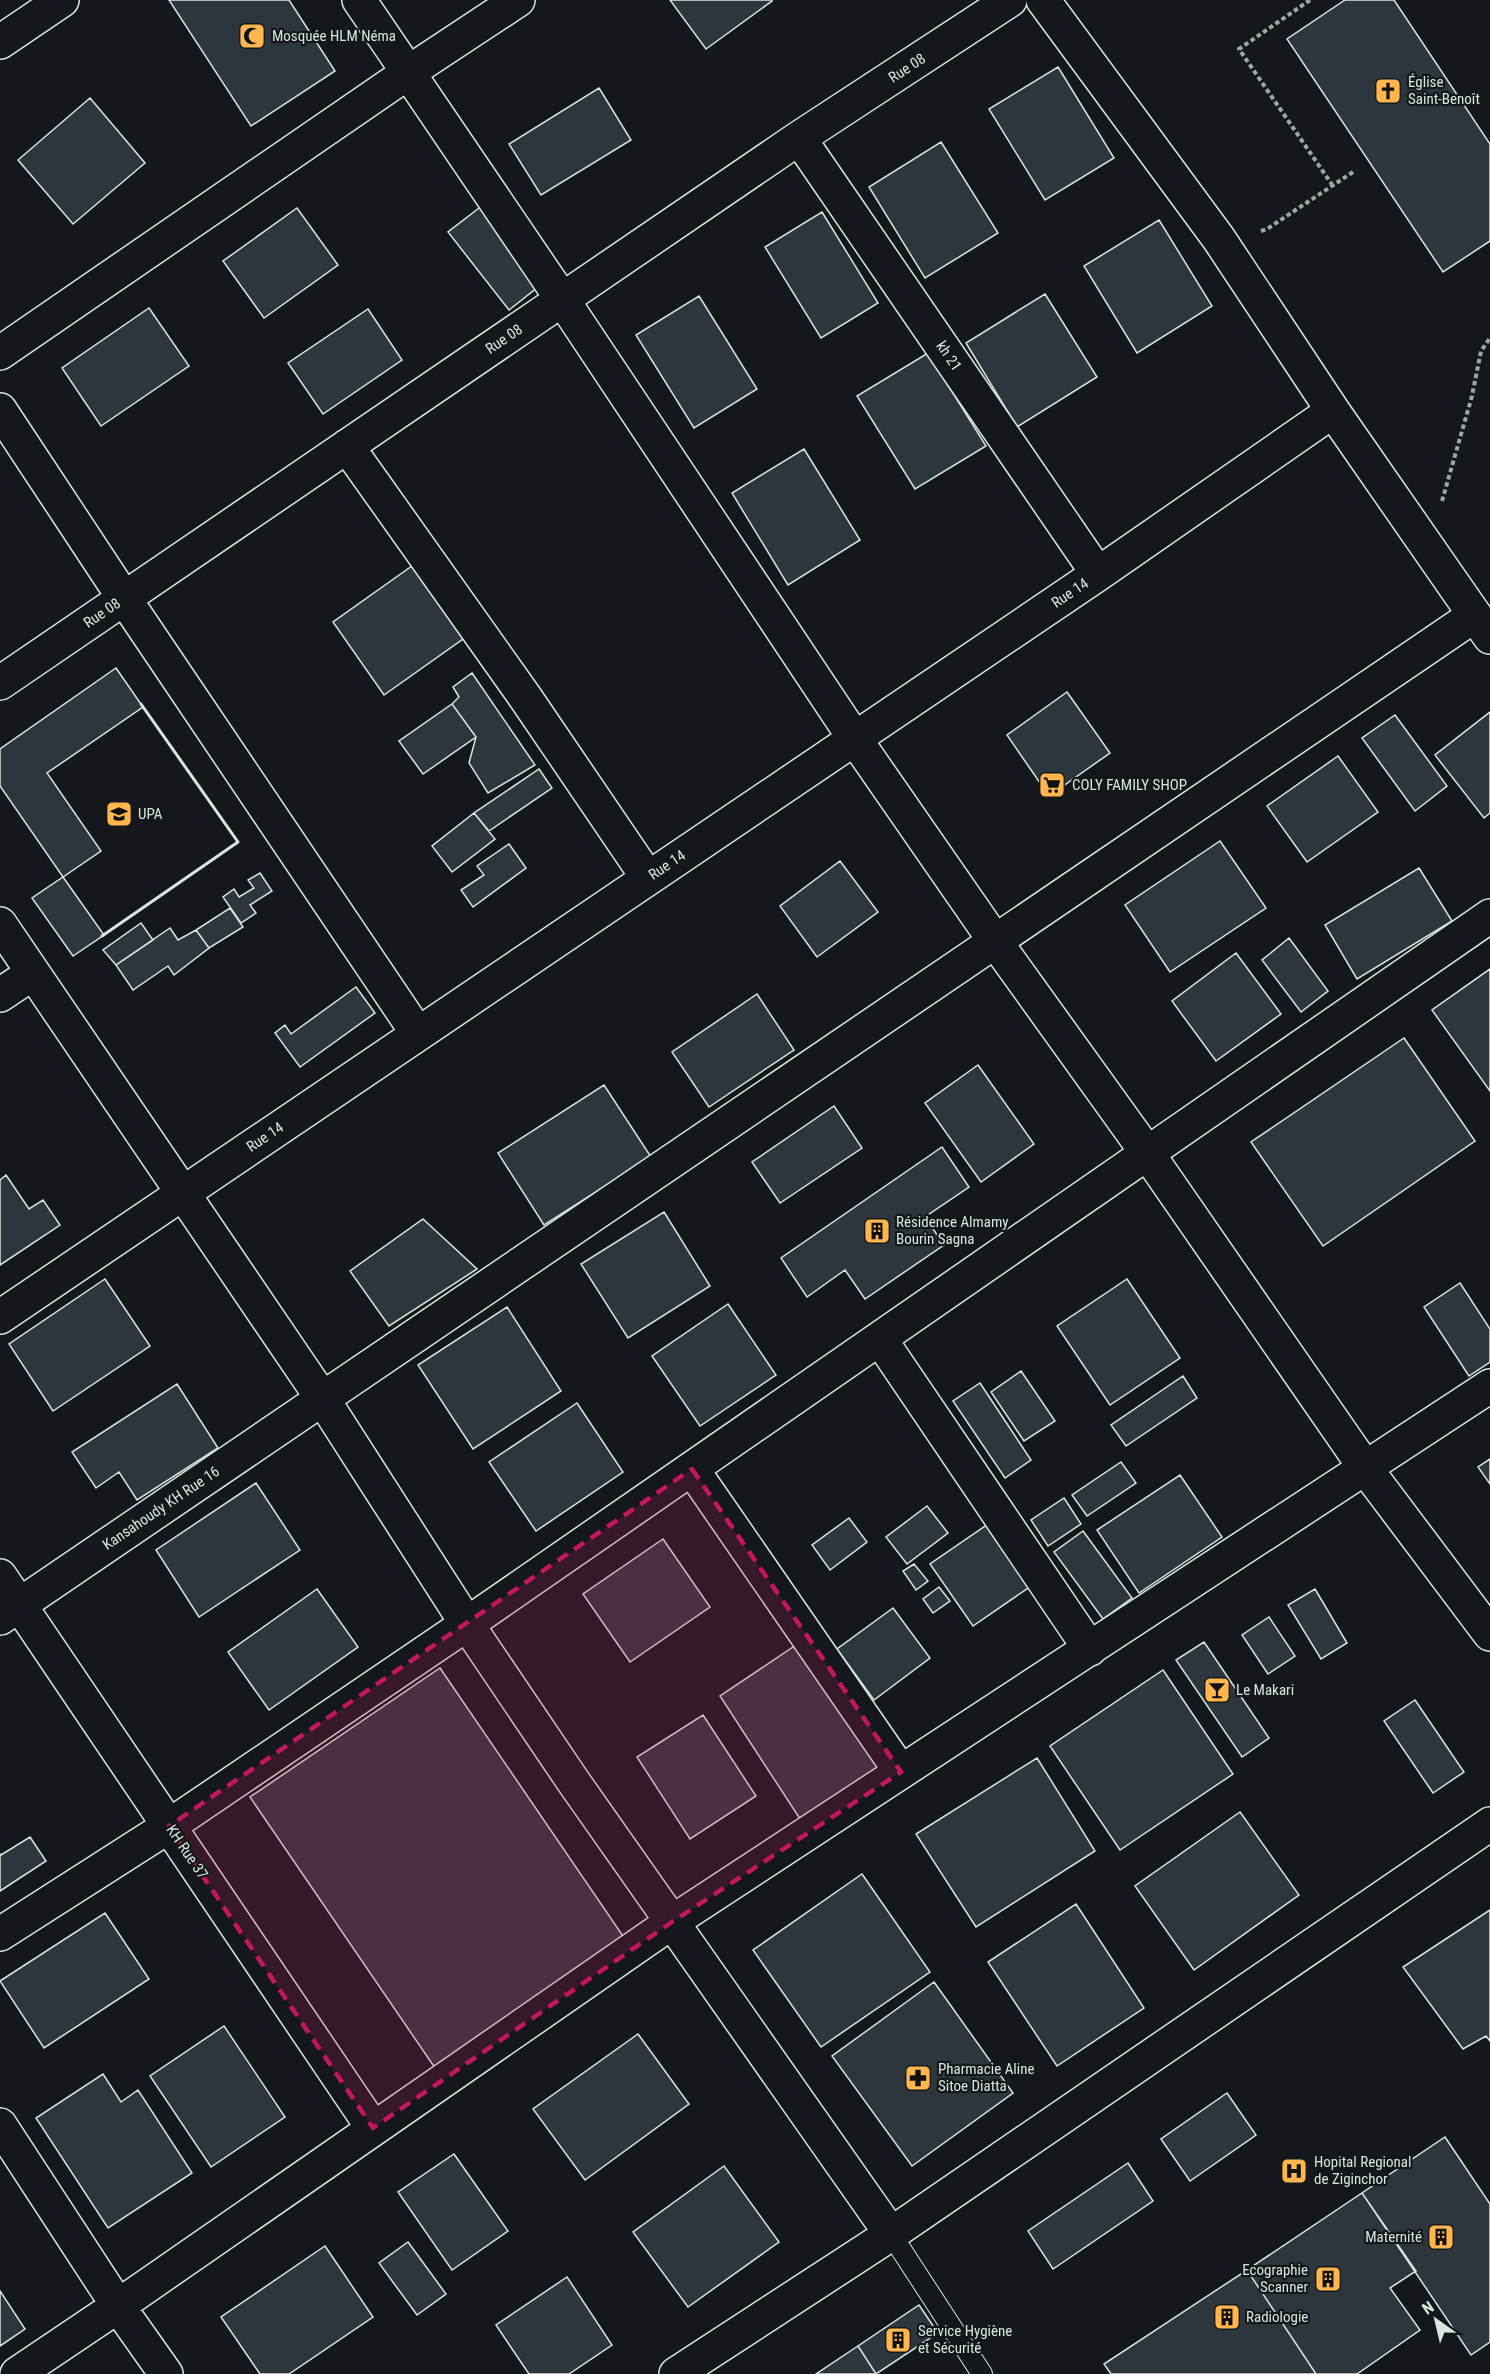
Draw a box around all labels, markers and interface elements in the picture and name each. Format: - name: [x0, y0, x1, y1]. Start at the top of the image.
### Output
- mosque icon: Mosquée HLM Néma: [237, 21, 267, 51]
- place label: Mosquée HLM Néma: [272, 27, 396, 45]
- street label: Rue 08: [885, 49, 929, 87]
- place label: Église Saint-Benoît: [1408, 73, 1480, 108]
- church icon: Église Saint-Benoît: [1373, 76, 1403, 106]
- street label: Rue 08: [482, 320, 526, 358]
- street label: kh 21: [933, 338, 965, 374]
- street label: Rue 14: [1048, 574, 1092, 612]
- street label: Rue 08: [80, 594, 124, 632]
- supermarket icon: COLY FAMILY SHOP: [1037, 770, 1067, 800]
- place label: COLY FAMILY SHOP: [1072, 776, 1187, 794]
- school or university icon: UPA: [104, 799, 134, 829]
- place label: UPA: [138, 805, 163, 823]
- street label: Rue 14: [645, 846, 689, 884]
- street label: Rue 14: [243, 1118, 287, 1156]
- place label: Résidence Almamy Bourin Sagna: [896, 1213, 1009, 1248]
- building icon: Résidence Almamy Bourin Sagna: [862, 1216, 892, 1246]
- street label: Kansahoudy KH Rue 16: [99, 1462, 223, 1554]
- bar icon: Le Makari: [1202, 1675, 1232, 1705]
- place label: Le Makari: [1236, 1681, 1294, 1699]
- street label: KH Rue 37: [162, 1822, 212, 1882]
- place label: Pharmacie Aline Sitoe Diatta: [938, 2060, 1034, 2095]
- pharmacy icon: Pharmacie Aline Sitoe Diatta: [903, 2063, 933, 2093]
- place label: Hopital Regional de Ziginchor: [1314, 2153, 1411, 2188]
- hospital icon: Hopital Regional de Ziginchor: [1279, 2156, 1309, 2186]
- building icon: Maternité: [1426, 2222, 1456, 2252]
- place label: Maternité: [1365, 2228, 1422, 2246]
- place label: Ecographie Scanner: [1242, 2261, 1308, 2296]
- building icon: Ecographie Scanner: [1313, 2264, 1343, 2294]
- north arrow: [1406, 2290, 1466, 2350]
- text: N: [1419, 2297, 1437, 2319]
- building icon: Radiologie: [1212, 2302, 1242, 2332]
- place label: Radiologie: [1246, 2308, 1308, 2326]
- place label: Service Hygiène et Sécurité: [918, 2322, 1012, 2357]
- building icon: Service Hygiène et Sécurité: [883, 2325, 913, 2355]

